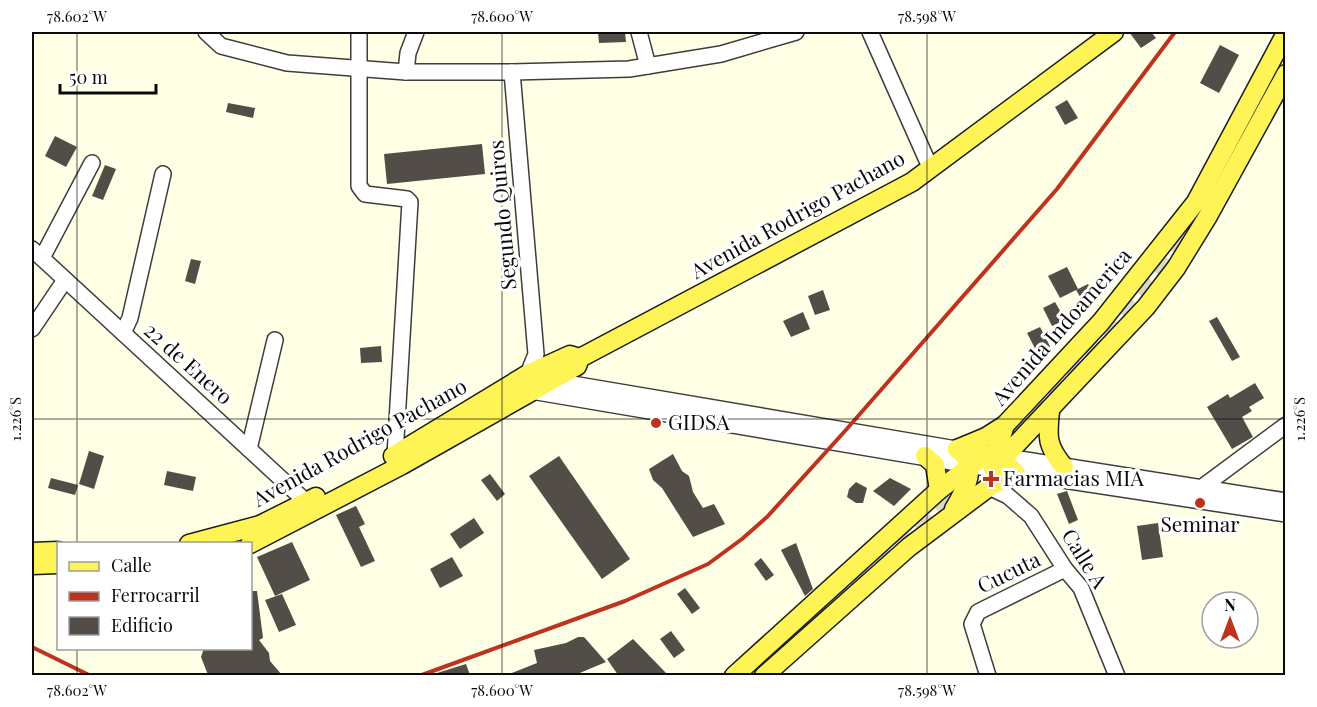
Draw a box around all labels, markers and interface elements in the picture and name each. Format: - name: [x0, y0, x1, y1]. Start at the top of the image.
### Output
- text: 78.602°W: [47, 6, 107, 26]
- text: 78.600°W: [471, 6, 533, 26]
- text: 78.598°W: [898, 6, 956, 26]
- scale bar: [60, 57, 156, 95]
- text: 50 m: [69, 65, 108, 89]
- street label: Segundo Quiros: [481, 139, 522, 291]
- street label: Avenida Rodrigo Pachano: [684, 143, 909, 284]
- street label: Avenida Indoamerica: [984, 241, 1137, 411]
- street label: 22 de Enero: [139, 315, 240, 410]
- street label: Avenida Rodrigo Pachano: [246, 371, 471, 512]
- text: 1.226°S: [5, 397, 25, 441]
- text: 1.226°S: [1289, 397, 1309, 441]
- place label: GIDSA: [668, 407, 730, 435]
- marker: GIDSA: [649, 416, 663, 430]
- place label: Farmacias MIA: [1003, 463, 1144, 491]
- marker: Farmacias MIA: [984, 472, 998, 486]
- marker: Seminar: [1193, 496, 1207, 510]
- place label: Seminar: [1160, 509, 1240, 537]
- street label: Calle A: [1057, 523, 1115, 594]
- legend: [57, 542, 252, 650]
- street label: Cucuta: [972, 544, 1045, 598]
- text: Calle: [111, 553, 152, 577]
- text: Ferrocarril: [111, 583, 200, 607]
- north arrow: [1200, 590, 1260, 650]
- text: N: [1224, 594, 1236, 615]
- text: Edificio: [111, 613, 173, 637]
- text: 78.602°W: [47, 680, 107, 700]
- text: 78.600°W: [471, 680, 533, 700]
- text: 78.598°W: [898, 680, 956, 700]

